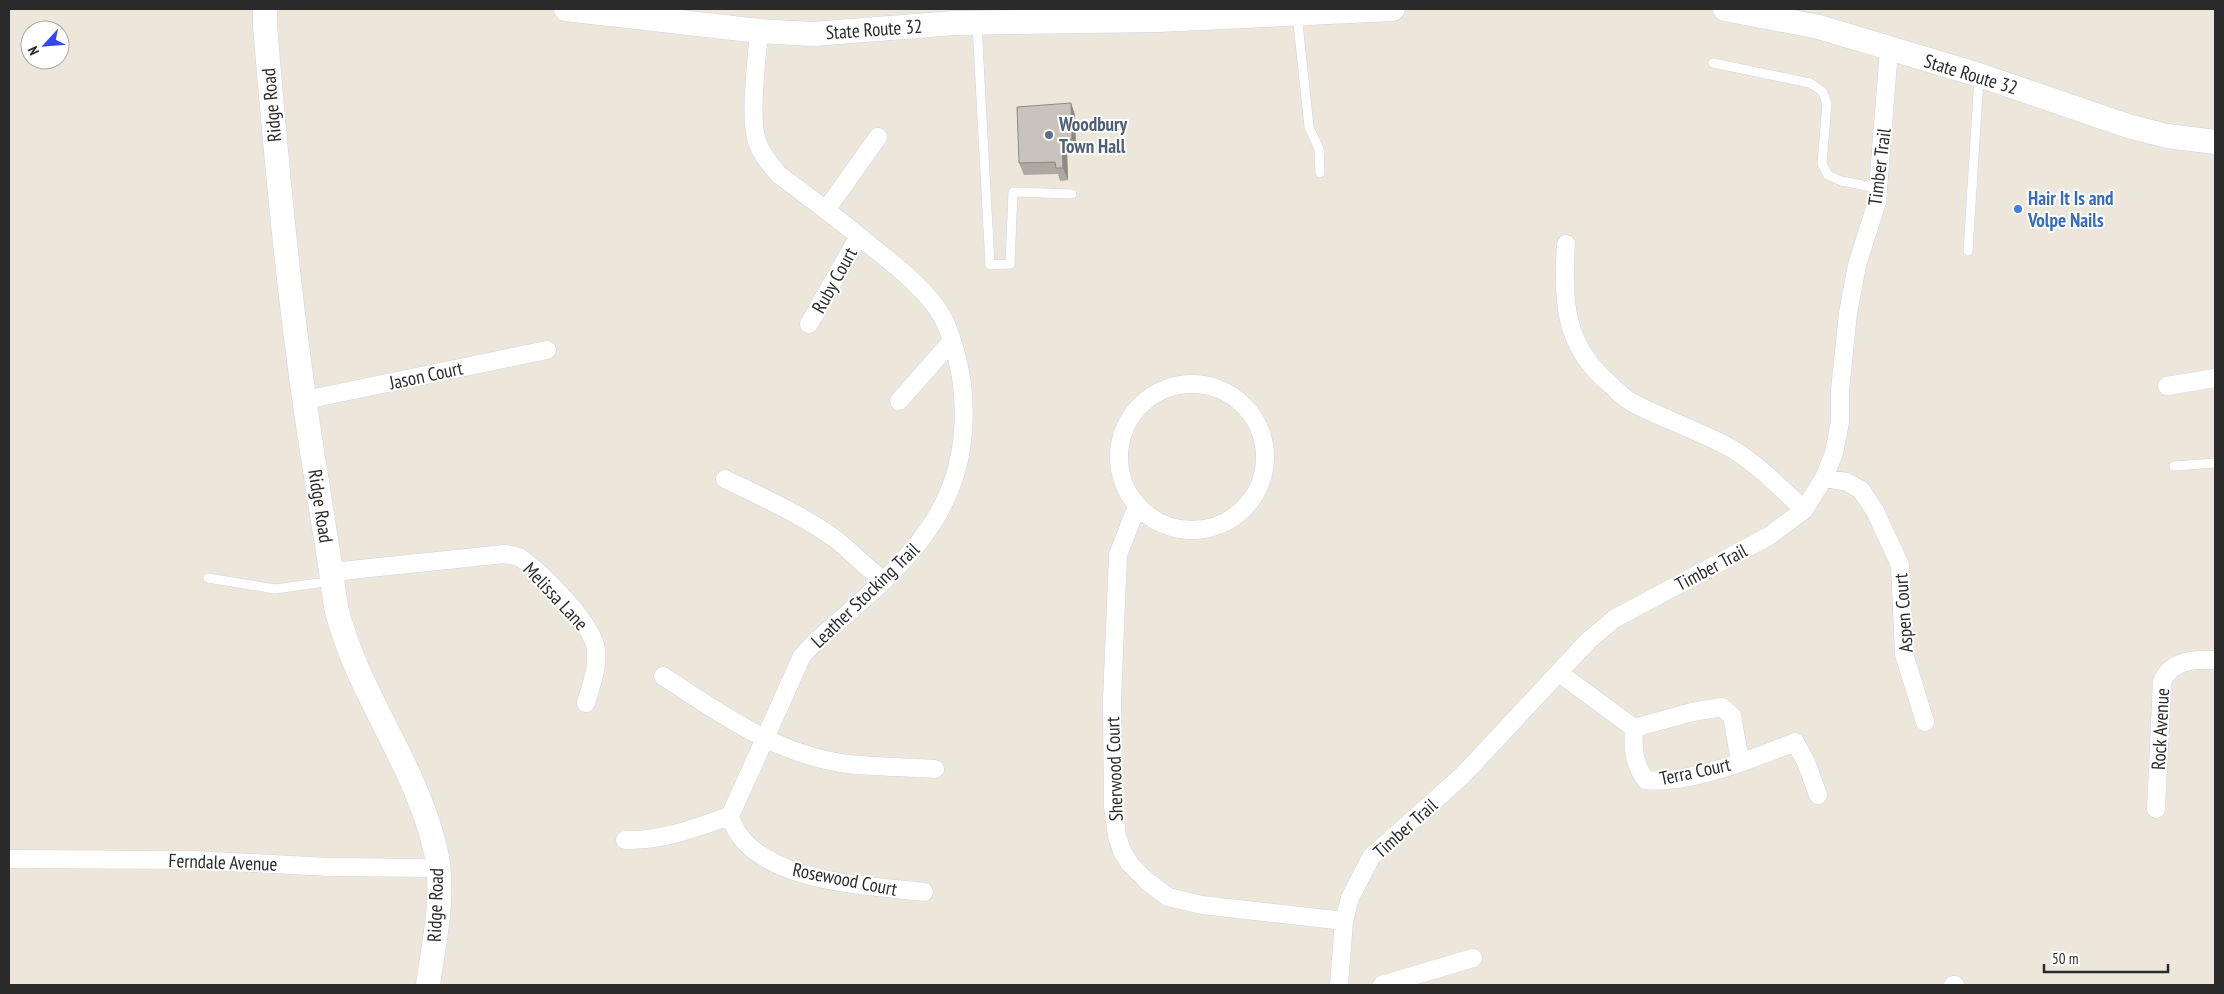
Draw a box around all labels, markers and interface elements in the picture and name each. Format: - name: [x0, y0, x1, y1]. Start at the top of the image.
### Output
- street label: State Route 32: [825, 14, 923, 44]
- north arrow: [20, 20, 70, 70]
- text: N: [24, 43, 43, 58]
- street label: State Route 32: [1921, 48, 2021, 100]
- street label: Ridge Road: [256, 67, 286, 143]
- place label: Woodbury Town Hall: [1058, 112, 1128, 158]
- street label: Timber Trail: [1862, 126, 1896, 207]
- marker: Woodbury Town Hall: [1043, 129, 1055, 141]
- place label: Hair It Is and Volpe Nails: [2027, 186, 2114, 232]
- marker: Hair It Is and Volpe Nails: [2012, 203, 2024, 215]
- street label: Ruby Court: [806, 242, 862, 317]
- street label: Jason Court: [386, 355, 466, 395]
- street label: Ridge Road: [303, 468, 339, 544]
- street label: Leather Stocking Trail: [806, 537, 925, 653]
- street label: Timber Trail: [1671, 538, 1752, 596]
- street label: Melissa Lane: [518, 557, 594, 635]
- street label: Aspen Court: [1888, 572, 1918, 653]
- street label: Rock Avenue: [2146, 687, 2174, 770]
- street label: Sherwood Court: [1100, 715, 1128, 822]
- street label: Terra Court: [1657, 752, 1733, 790]
- street label: Timber Trail: [1368, 793, 1442, 863]
- street label: Ferndale Avenue: [168, 848, 278, 876]
- street label: Rosewood Court: [791, 857, 900, 901]
- street label: Ridge Road: [422, 868, 448, 942]
- scale bar: [2044, 942, 2168, 974]
- text: 50 m: [2052, 949, 2078, 968]

